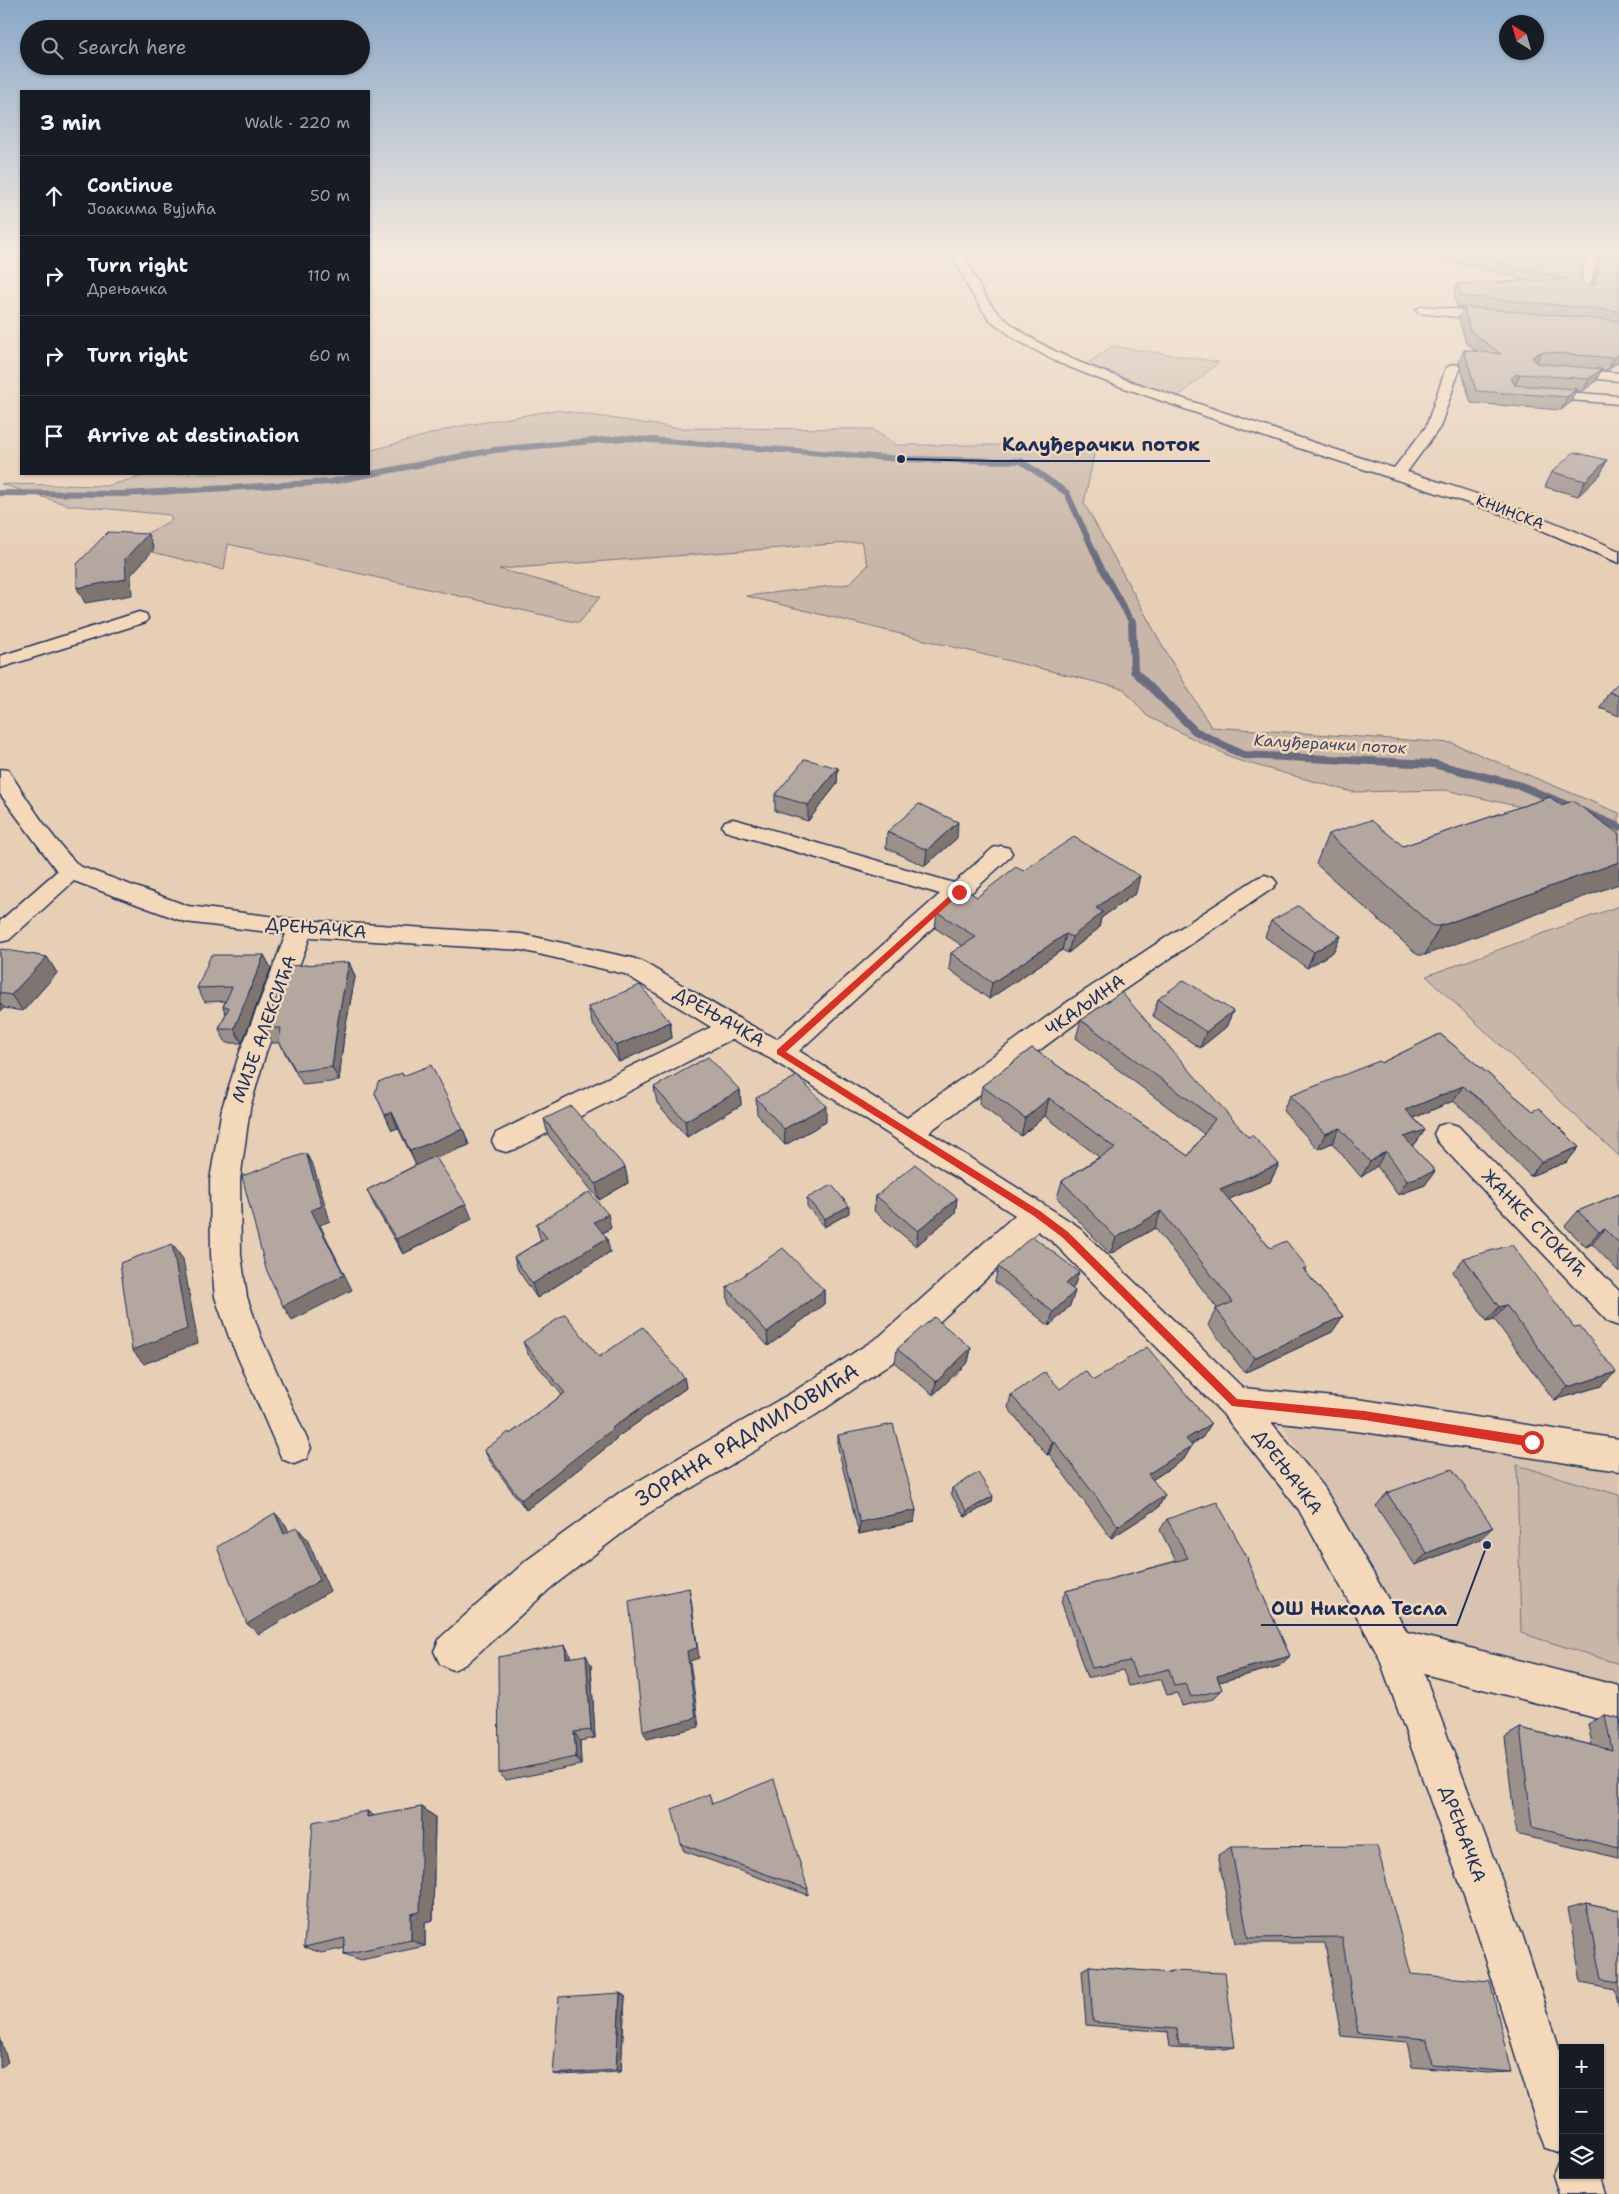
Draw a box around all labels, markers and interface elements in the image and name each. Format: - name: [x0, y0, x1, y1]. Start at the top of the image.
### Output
- north arrow: [1499, 15, 1544, 60]
- search box: [20, 20, 370, 75]
- icon: search: [38, 34, 66, 62]
- text: Search here: [78, 35, 187, 60]
- text: 3 min: [40, 109, 101, 137]
- text: Walk · 220 m: [244, 112, 350, 133]
- text: Continue: [87, 173, 173, 198]
- icon: ahead: [40, 182, 68, 210]
- text: 50 m: [310, 185, 350, 206]
- text: Јоакима Вујића: [87, 198, 216, 219]
- text: Turn right: [87, 253, 188, 278]
- icon: right: [40, 262, 68, 290]
- text: 110 m: [307, 265, 350, 286]
- text: Дрењачка: [87, 278, 167, 299]
- icon: right: [40, 342, 68, 370]
- text: Turn right: [87, 343, 188, 368]
- text: 60 m: [309, 345, 350, 366]
- icon: arrive: [40, 422, 68, 450]
- text: Arrive at destination: [87, 423, 299, 448]
- callout: Калуђерачки поток: [992, 427, 1210, 461]
- text: Калуђерачки поток: [1002, 432, 1200, 457]
- street label: КНИНСКА: [1473, 490, 1547, 534]
- water label: Калуђерачки поток: [1253, 730, 1407, 759]
- route end: [948, 881, 971, 904]
- street label: ДРЕЊАЧКА: [264, 912, 368, 944]
- street label: МИЈЕ АЛЕКСИЋА: [226, 952, 302, 1106]
- street label: ЧКАЉИНА: [1040, 969, 1130, 1041]
- street label: ДРЕЊАЧКА: [669, 981, 769, 1053]
- street label: ЖАНКЕ СТОКИЋ: [1476, 1164, 1592, 1282]
- street label: ЗОРАНА РАДМИЛОВИЋА: [630, 1357, 864, 1513]
- street label: ДРЕЊАЧКА: [1248, 1424, 1328, 1520]
- route start: [1521, 1431, 1544, 1454]
- callout: ОШ Никола Тесла: [1261, 1591, 1457, 1625]
- text: ОШ Никола Тесла: [1271, 1596, 1447, 1621]
- street label: ДРЕЊАЧКА: [1434, 1782, 1492, 1886]
- map controls: [1559, 2044, 1604, 2179]
- button: +: [1559, 2044, 1604, 2089]
- button: −: [1559, 2089, 1604, 2134]
- button: layers: [1559, 2134, 1604, 2179]

